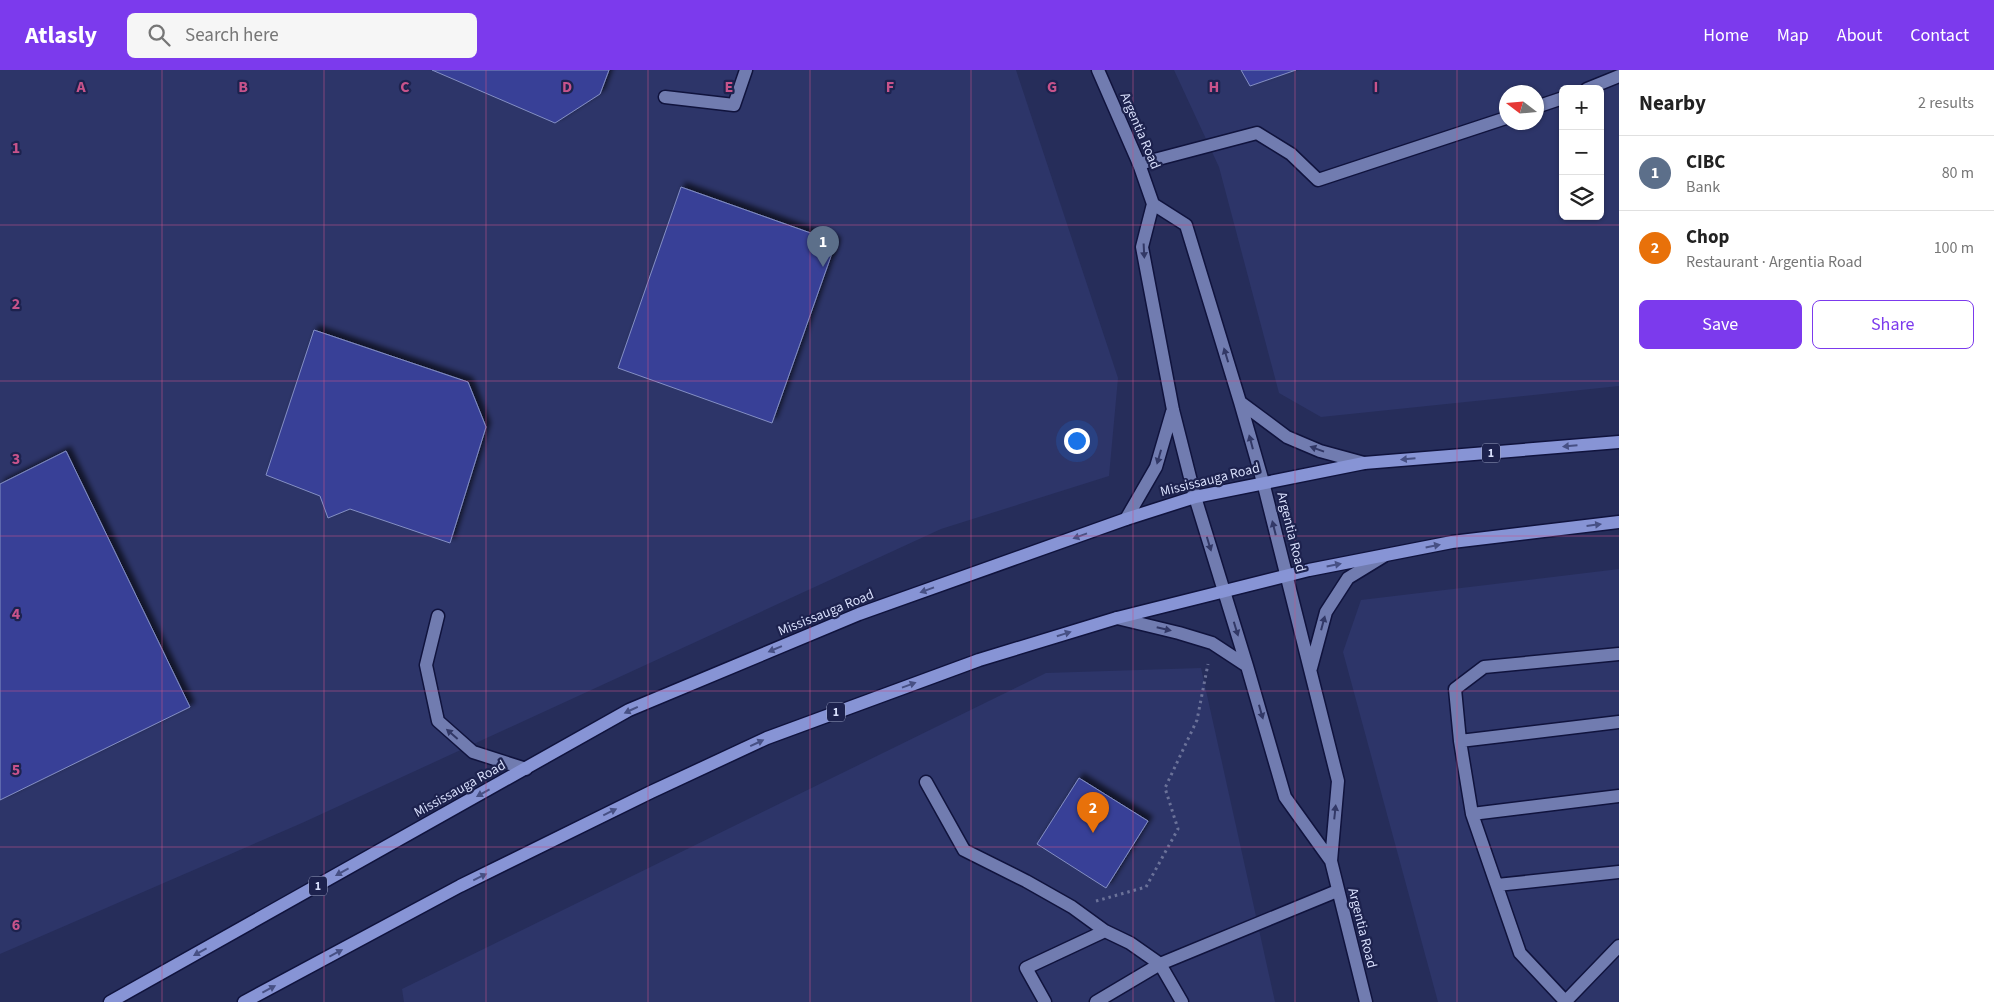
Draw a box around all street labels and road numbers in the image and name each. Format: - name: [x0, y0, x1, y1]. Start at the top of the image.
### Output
- street label: Argentia Road: [1115, 89, 1165, 173]
- road number: 1: [1482, 443, 1500, 462]
- street label: Mississauga Road: [1158, 458, 1262, 502]
- street label: Argentia Road: [1271, 490, 1311, 574]
- street label: Mississauga Road: [775, 585, 877, 641]
- road number: 1: [827, 702, 845, 722]
- street label: Mississauga Road: [411, 756, 509, 822]
- road number: 1: [309, 876, 327, 896]
- street label: Argentia Road: [1342, 886, 1382, 970]

